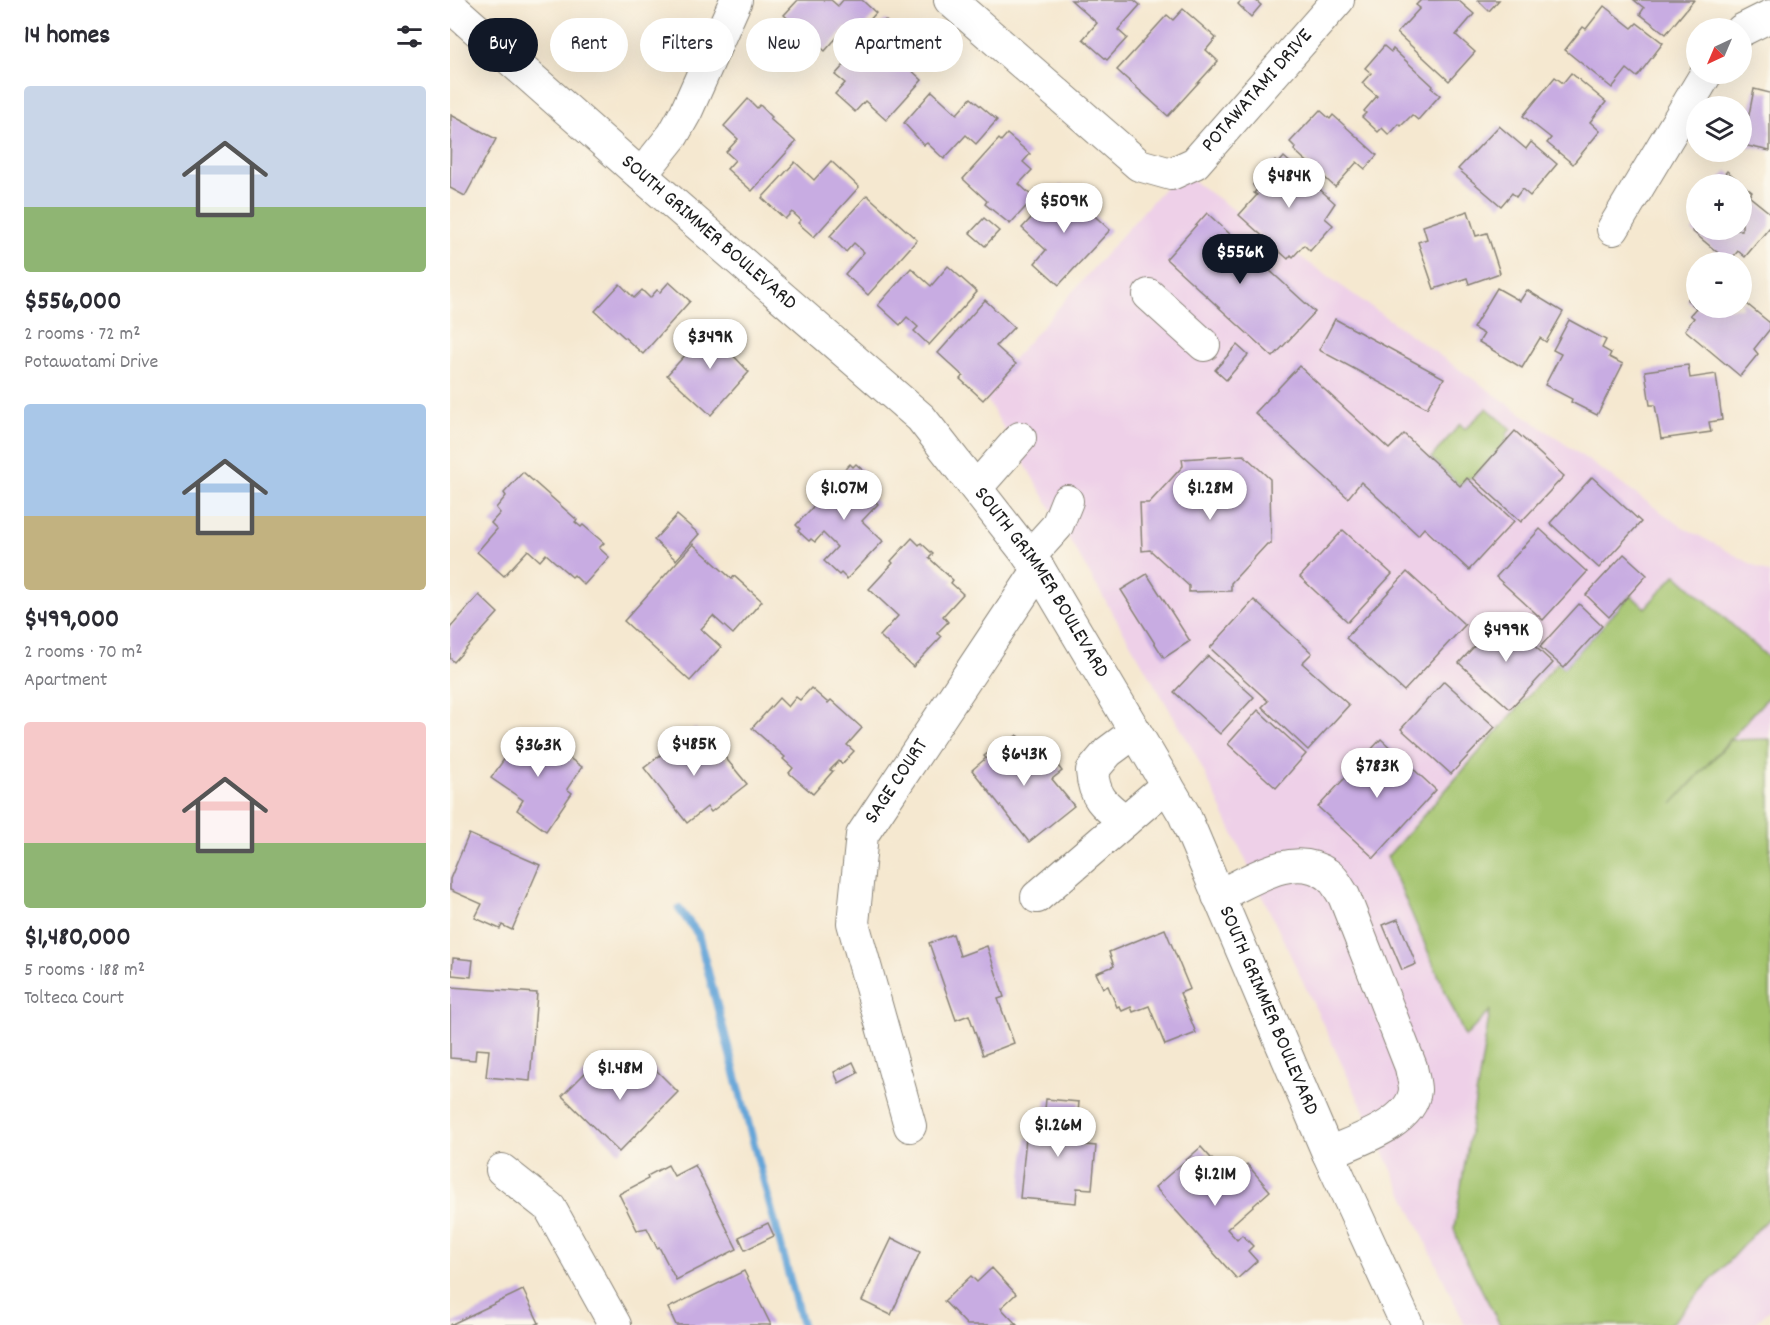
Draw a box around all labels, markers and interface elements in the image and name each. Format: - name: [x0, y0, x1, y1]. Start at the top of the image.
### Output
- text: 14 homes: [24, 18, 110, 55]
- chip: Buy: [468, 18, 538, 72]
- chip: Rent: [550, 18, 628, 72]
- chip: Filters: [640, 18, 734, 72]
- chip: New: [746, 18, 821, 72]
- chip: Apartment: [833, 18, 963, 72]
- north arrow: [1686, 18, 1752, 84]
- map controls: [1686, 18, 1752, 318]
- icon: filters: [393, 20, 426, 53]
- street label: POTAWATAMI DRIVE: [1195, 22, 1321, 160]
- button: layers: [1686, 96, 1752, 162]
- icon: home: [171, 125, 279, 233]
- street label: SOUTH GRIMMER BOULEVARD: [613, 148, 803, 318]
- pin: $484K: [1247, 158, 1331, 209]
- text: $484K: [1267, 163, 1311, 191]
- button: +: [1686, 174, 1752, 240]
- pin: $509K: [1022, 183, 1106, 234]
- text: $509K: [1040, 188, 1088, 216]
- pin: $556K: [1198, 234, 1282, 285]
- text: $556K: [1216, 239, 1264, 267]
- button: −: [1686, 252, 1752, 318]
- text: $556,000: [24, 284, 121, 321]
- pin: $349K: [668, 319, 752, 370]
- text: 2 rooms · 72 m²: [24, 321, 140, 349]
- text: $349K: [687, 324, 733, 352]
- text: Potawatami Drive: [24, 349, 158, 377]
- icon: home: [171, 443, 279, 551]
- pin: $1.07M: [795, 470, 893, 521]
- pin: $1.28M: [1161, 470, 1259, 521]
- text: $1.07M: [820, 475, 868, 503]
- text: $1.28M: [1187, 475, 1233, 503]
- street label: SOUTH GRIMMER BOULEVARD: [966, 481, 1116, 684]
- text: $499,000: [24, 602, 119, 639]
- pin: $499K: [1464, 612, 1548, 663]
- text: $499K: [1483, 617, 1529, 645]
- text: 2 rooms · 70 m²: [24, 639, 143, 667]
- text: Apartment: [24, 667, 107, 695]
- pin: $485K: [652, 726, 736, 777]
- pin: $363K: [496, 727, 580, 778]
- text: $485K: [672, 731, 716, 759]
- text: $363K: [515, 732, 561, 760]
- street label: SAGE COURT: [858, 733, 937, 831]
- pin: $643K: [982, 736, 1066, 787]
- text: $643K: [1001, 741, 1047, 769]
- pin: $783K: [1335, 748, 1419, 799]
- text: $783K: [1355, 753, 1399, 781]
- icon: home: [171, 761, 279, 869]
- street label: SOUTH GRIMMER BOULEVARD: [1210, 901, 1325, 1120]
- text: $1,480,000: [24, 920, 131, 957]
- text: 5 rooms · 188 m²: [24, 957, 145, 985]
- text: Tolteca Court: [24, 985, 124, 1013]
- pin: $1.48M: [571, 1050, 669, 1101]
- text: $1.48M: [597, 1055, 643, 1083]
- pin: $1.26M: [1009, 1107, 1107, 1158]
- text: $1.26M: [1034, 1112, 1082, 1140]
- pin: $1.21M: [1166, 1156, 1264, 1207]
- text: $1.21M: [1194, 1161, 1236, 1189]

